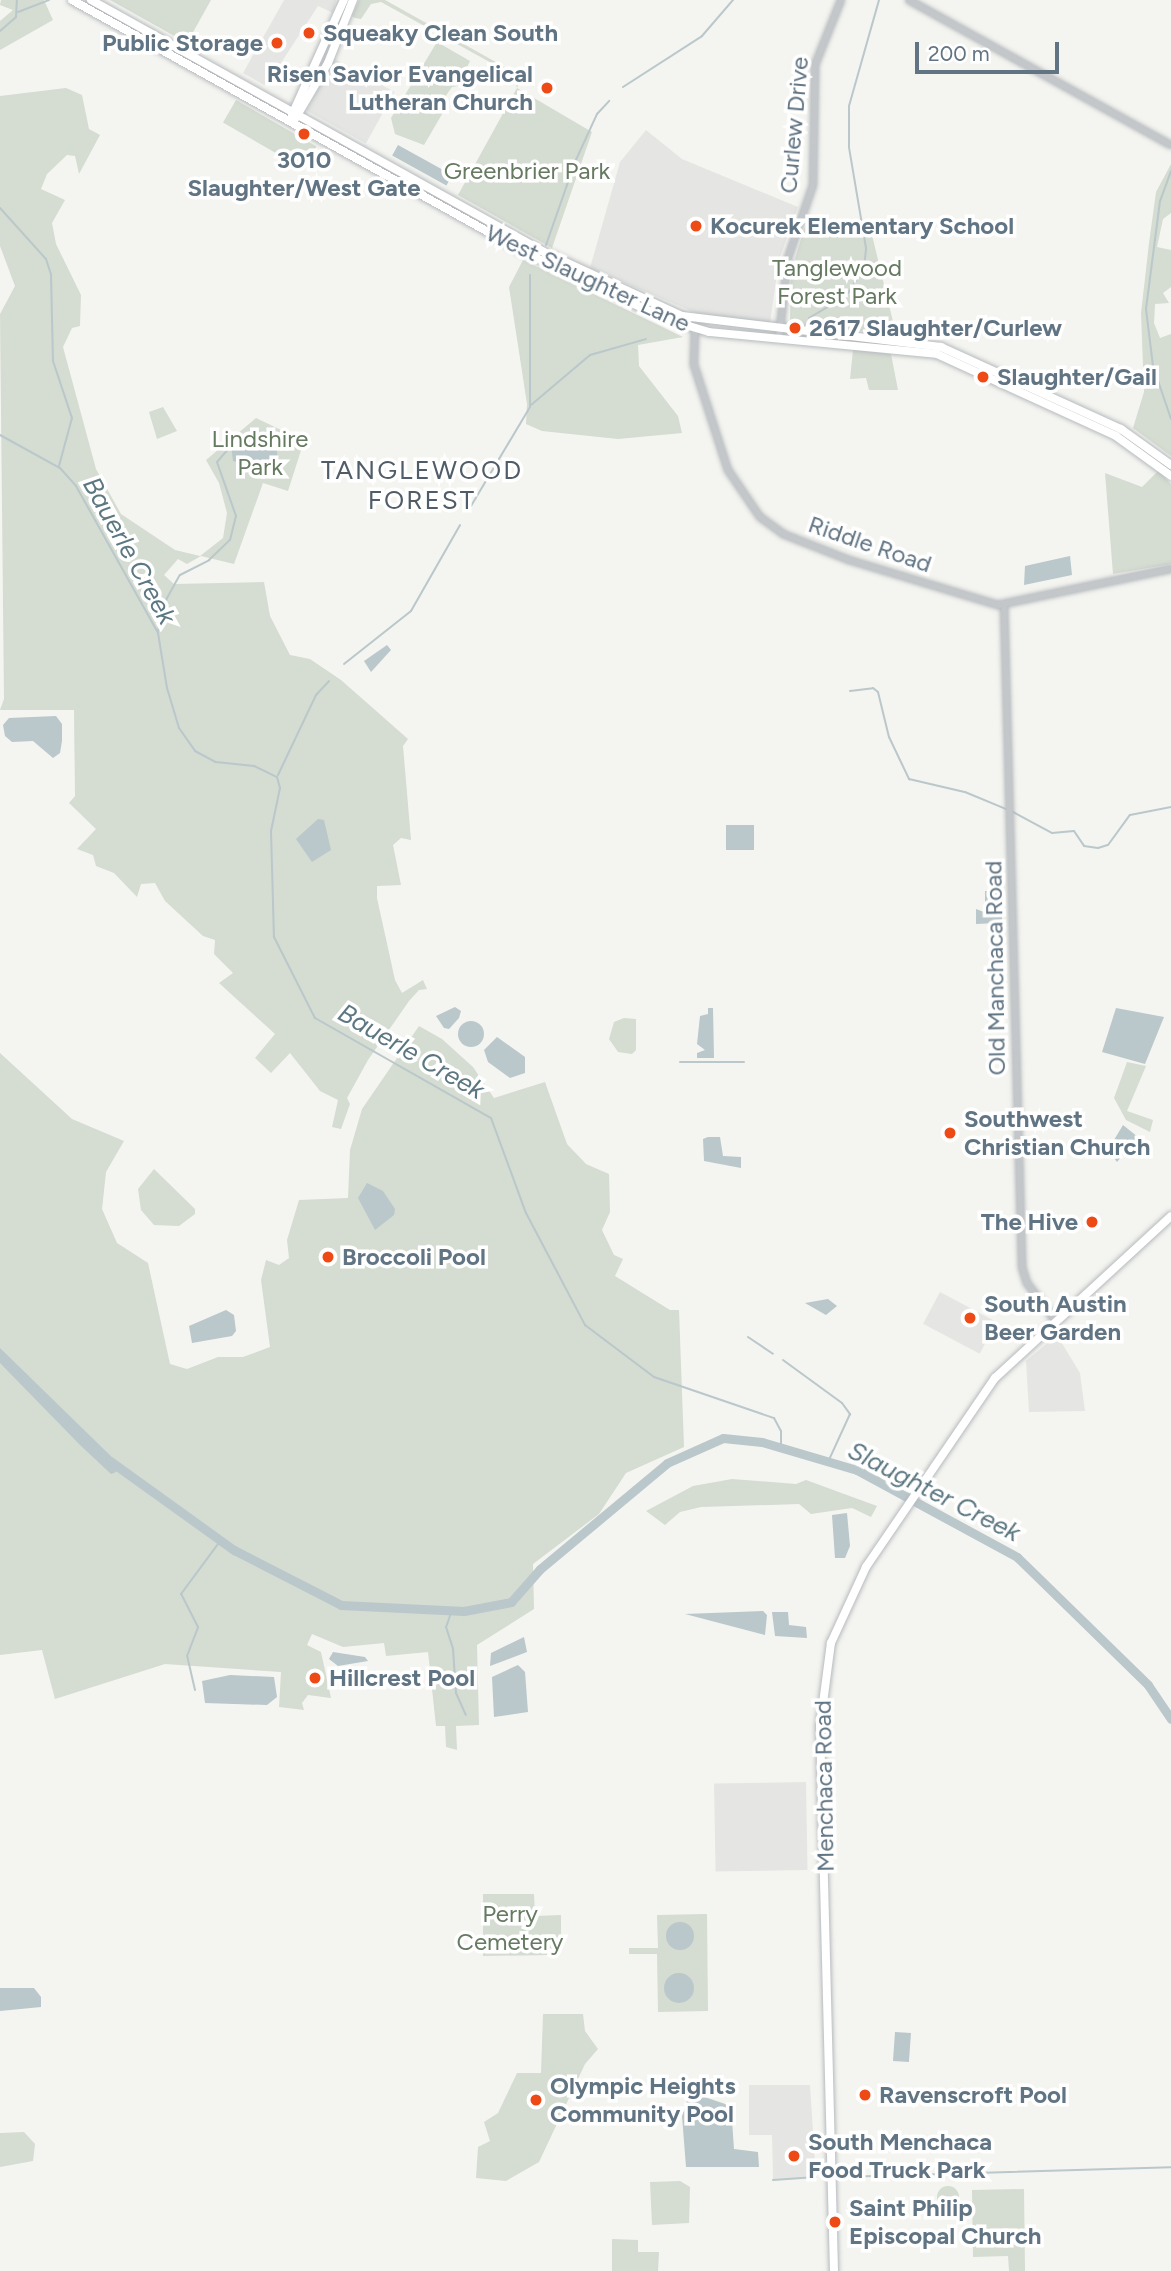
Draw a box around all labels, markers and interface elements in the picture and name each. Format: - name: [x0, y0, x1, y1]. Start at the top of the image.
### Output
- place label: Squeaky Clean South: [323, 19, 558, 47]
- marker: Squeaky Clean South: [301, 25, 317, 41]
- scale bar: [919, 28, 1062, 72]
- place label: Public Storage: [102, 29, 263, 57]
- marker: Public Storage: [269, 35, 285, 51]
- text: 200 m: [928, 41, 990, 66]
- street label: Curlew Drive: [774, 55, 814, 195]
- place label: Risen Savior Evangelical Lutheran Church: [267, 60, 533, 116]
- marker: Risen Savior Evangelical Lutheran Church: [539, 80, 555, 96]
- marker: 3010 Slaughter/West Gate: [296, 126, 312, 142]
- place label: 3010 Slaughter/West Gate: [187, 146, 421, 202]
- park label: Greenbrier Park: [444, 157, 610, 185]
- place label: Kocurek Elementary School: [710, 212, 1014, 240]
- street label: West Slaughter Lane: [481, 218, 695, 338]
- marker: Kocurek Elementary School: [688, 218, 704, 234]
- park label: Tanglewood Forest Park: [772, 254, 902, 310]
- place label: 2617 Slaughter/Curlew: [809, 314, 1062, 342]
- marker: 2617 Slaughter/Curlew: [787, 320, 803, 336]
- place label: Slaughter/Gail: [997, 363, 1157, 391]
- marker: Slaughter/Gail: [975, 369, 991, 385]
- park label: Lindshire Park: [212, 425, 308, 481]
- district label: TANGLEWOOD FOREST: [322, 455, 522, 516]
- water label: Bauerle Creek: [76, 472, 182, 630]
- street label: Riddle Road: [805, 510, 935, 578]
- street label: Old Manchaca Road: [979, 860, 1011, 1076]
- water label: Bauerle Creek: [332, 998, 490, 1106]
- place label: Southwest Christian Church: [964, 1105, 1150, 1161]
- marker: Southwest Christian Church: [942, 1125, 958, 1141]
- place label: The Hive: [981, 1208, 1078, 1236]
- marker: The Hive: [1084, 1214, 1100, 1230]
- place label: Broccoli Pool: [342, 1243, 486, 1271]
- marker: Broccoli Pool: [320, 1249, 336, 1265]
- place label: South Austin Beer Garden: [984, 1290, 1127, 1346]
- marker: South Austin Beer Garden: [962, 1310, 978, 1326]
- water label: Slaughter Creek: [843, 1435, 1025, 1549]
- place label: Hillcrest Pool: [329, 1664, 475, 1692]
- marker: Hillcrest Pool: [307, 1670, 323, 1686]
- street label: Menchaca Road: [808, 1700, 840, 1872]
- park label: Perry Cemetery: [457, 1900, 563, 1956]
- place label: Olympic Heights Community Pool: [550, 2072, 736, 2128]
- place label: Ravenscroft Pool: [879, 2081, 1067, 2109]
- marker: Ravenscroft Pool: [857, 2087, 873, 2103]
- marker: Olympic Heights Community Pool: [528, 2092, 544, 2108]
- place label: South Menchaca Food Truck Park: [808, 2128, 992, 2184]
- marker: South Menchaca Food Truck Park: [786, 2148, 802, 2164]
- place label: Saint Philip Episcopal Church: [849, 2194, 1042, 2250]
- marker: Saint Philip Episcopal Church: [827, 2214, 843, 2230]

